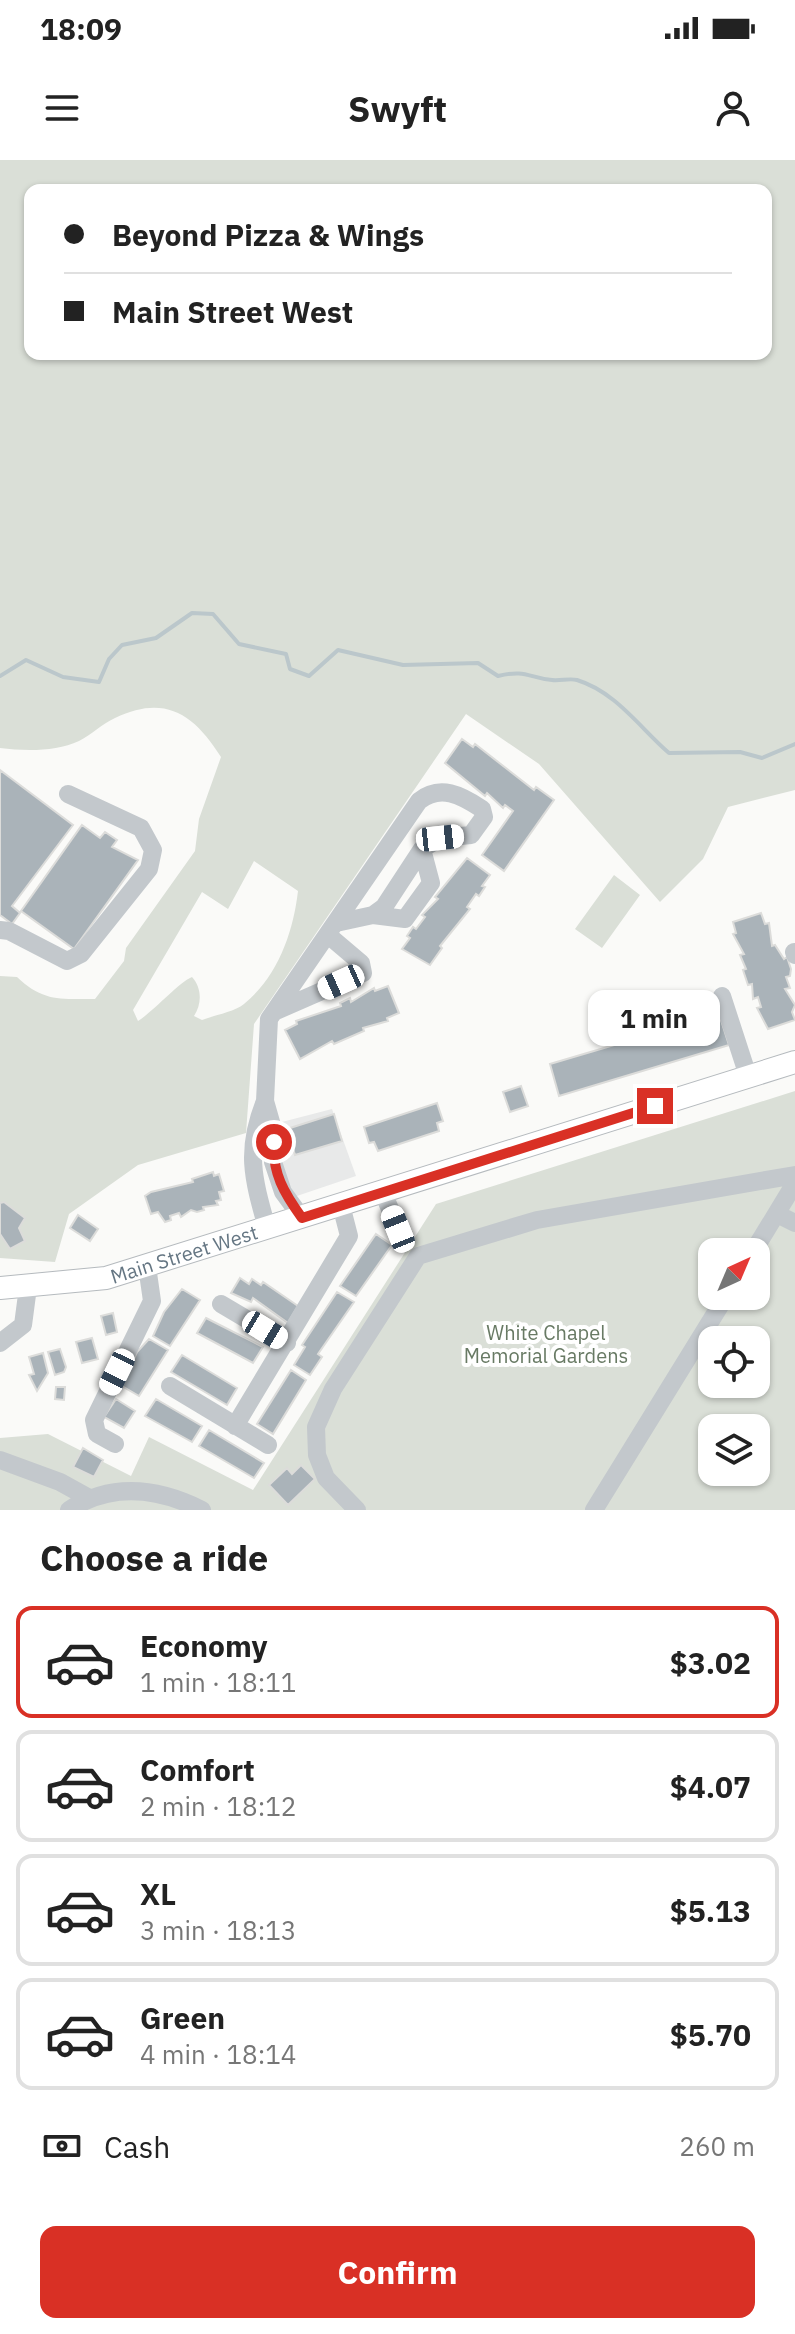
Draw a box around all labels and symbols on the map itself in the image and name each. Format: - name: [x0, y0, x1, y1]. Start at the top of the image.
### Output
- car: [415, 824, 465, 852]
- car: [314, 961, 368, 1003]
- callout: 1 min: [589, 990, 721, 1046]
- route end: [637, 1088, 673, 1124]
- route start: [256, 1124, 292, 1160]
- car: [378, 1202, 418, 1256]
- street label: Main Street West: [107, 1218, 261, 1289]
- north arrow: [698, 1238, 770, 1310]
- car: [238, 1307, 292, 1353]
- park label: White Chapel Memorial Gardens: [464, 1319, 628, 1369]
- car: [96, 1345, 138, 1399]

